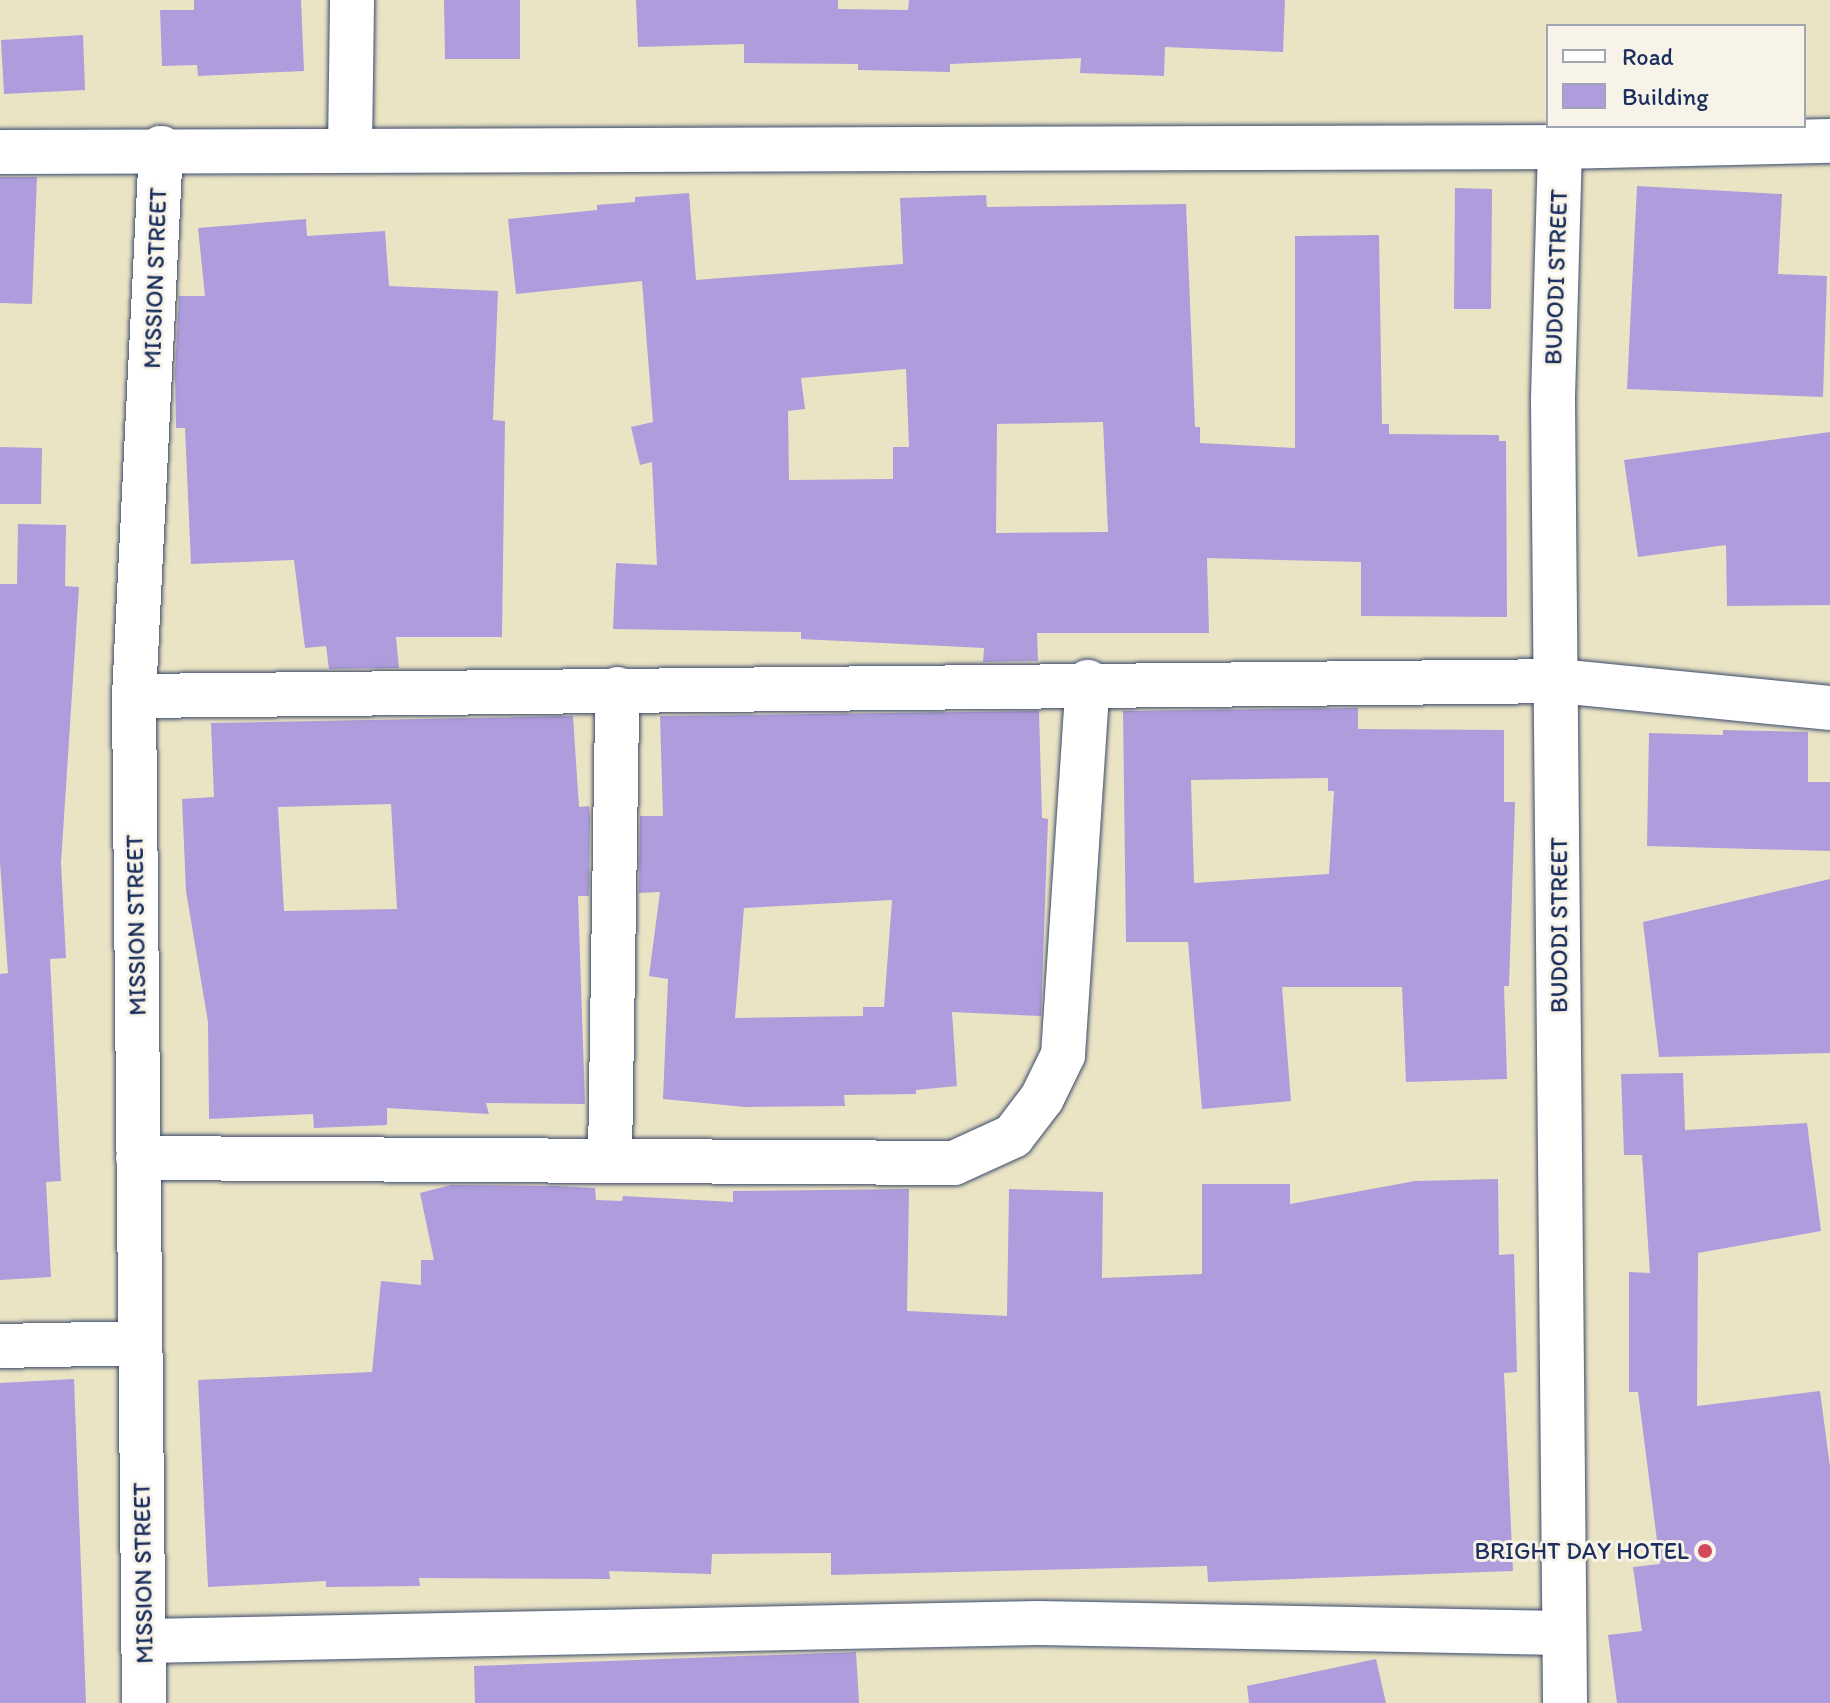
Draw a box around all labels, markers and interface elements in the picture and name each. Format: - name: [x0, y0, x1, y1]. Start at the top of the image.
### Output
- legend: [1546, 24, 1806, 128]
- text: Road: [1622, 42, 1674, 71]
- text: Building: [1622, 82, 1709, 111]
- street label: MISSION STREET: [137, 187, 173, 369]
- street label: BUDODI STREET: [1539, 189, 1573, 365]
- street label: MISSION STREET: [120, 834, 152, 1016]
- street label: BUDODI STREET: [1545, 837, 1573, 1013]
- street label: MISSION STREET: [127, 1482, 159, 1664]
- place label: BRIGHT DAY HOTEL: [1475, 1537, 1689, 1565]
- marker: BRIGHT DAY HOTEL: [1696, 1542, 1714, 1560]

